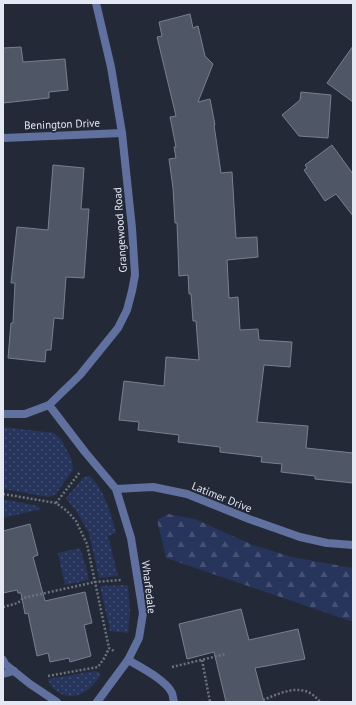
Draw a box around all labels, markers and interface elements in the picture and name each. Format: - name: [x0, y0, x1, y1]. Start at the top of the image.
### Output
- street label: Benington Drive: [24, 116, 101, 132]
- street label: Grangewood Road: [110, 187, 130, 273]
- street label: Latimer Drive: [190, 479, 254, 516]
- street label: Wharfedale: [139, 560, 159, 615]

